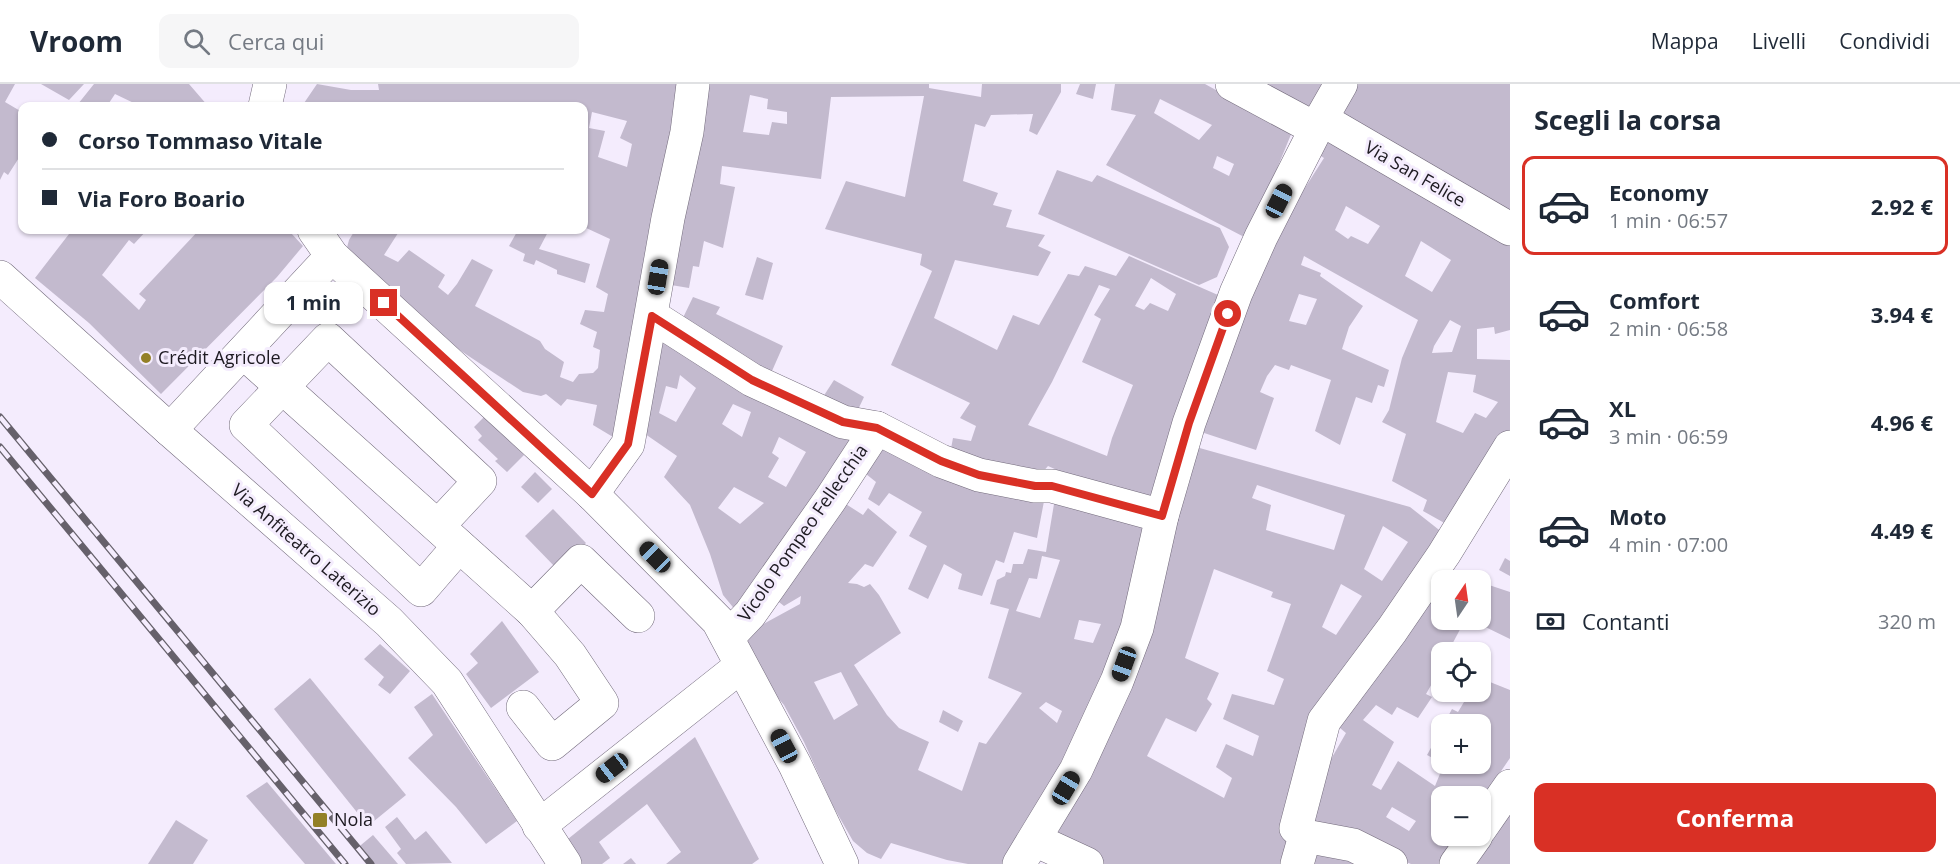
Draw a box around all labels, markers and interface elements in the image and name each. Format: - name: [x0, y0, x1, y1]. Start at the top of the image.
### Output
- search box: [159, 14, 579, 68]
- text: Vroom: [30, 22, 123, 60]
- icon: search: [180, 25, 213, 58]
- text: Cerca qui: [228, 26, 324, 56]
- text: Mappa: [1651, 27, 1719, 55]
- text: Livelli: [1752, 27, 1806, 55]
- text: Condividi: [1839, 27, 1930, 55]
- text: Scegli la corsa: [1534, 101, 1722, 138]
- text: Corso Tommaso Vitale: [78, 125, 323, 155]
- street label: Via San Felice: [1361, 135, 1470, 212]
- text: Economy: [1609, 177, 1708, 207]
- icon: car: [1537, 179, 1591, 233]
- car: [1263, 181, 1295, 221]
- text: Via Foro Boario: [78, 183, 245, 213]
- text: 2.92 €: [1871, 191, 1933, 221]
- text: 1 min · 06:57: [1609, 207, 1728, 234]
- car: [646, 258, 670, 296]
- callout: 1 min: [264, 282, 363, 324]
- text: Comfort: [1609, 285, 1700, 315]
- icon: car: [1537, 287, 1591, 341]
- text: 1 min: [286, 289, 341, 316]
- route end: [370, 289, 397, 316]
- text: 3.94 €: [1871, 299, 1933, 329]
- route start: [1214, 300, 1241, 327]
- text: 2 min · 06:58: [1609, 315, 1728, 342]
- place label: Crédit Agricole: [158, 345, 281, 369]
- marker: Crédit Agricole: [139, 351, 153, 365]
- text: XL: [1609, 393, 1636, 423]
- icon: car: [1537, 395, 1591, 449]
- text: 4.96 €: [1871, 407, 1933, 437]
- text: 3 min · 06:59: [1609, 423, 1728, 450]
- street label: Vicolo Pompeo Fellecchia: [732, 439, 873, 626]
- street label: Via Anfiteatro Laterizio: [227, 478, 386, 621]
- text: Moto: [1609, 501, 1667, 531]
- icon: car: [1537, 503, 1591, 557]
- text: 4.49 €: [1871, 515, 1933, 545]
- text: 4 min · 07:00: [1609, 531, 1728, 558]
- car: [636, 538, 674, 576]
- north arrow: [1431, 570, 1491, 630]
- map controls: [1431, 570, 1491, 846]
- icon: cash: [1534, 605, 1567, 638]
- text: Contanti: [1582, 606, 1670, 636]
- text: 320 m: [1878, 608, 1936, 635]
- button: locate: [1431, 642, 1491, 702]
- car: [1109, 644, 1139, 684]
- button: +: [1431, 714, 1491, 774]
- car: [768, 726, 800, 766]
- car: [592, 750, 632, 786]
- car: [1049, 768, 1083, 808]
- button: Conferma: [1534, 783, 1936, 852]
- button: −: [1431, 786, 1491, 846]
- place label: Nola: [334, 807, 373, 831]
- marker: Nola: [311, 811, 329, 829]

